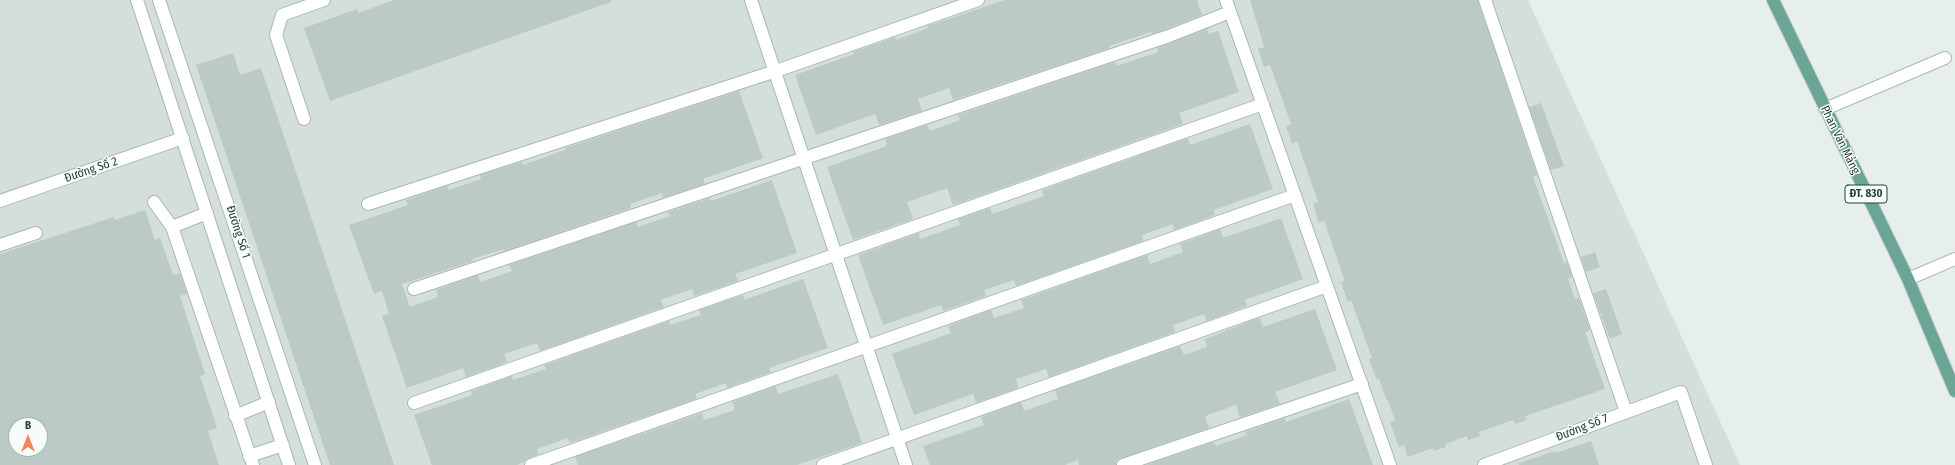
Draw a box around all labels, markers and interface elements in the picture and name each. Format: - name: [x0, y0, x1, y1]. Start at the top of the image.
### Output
- street label: Phan Văn Mảng: [1817, 103, 1863, 177]
- street label: Đường Số 2: [63, 154, 119, 186]
- road number: ĐT. 830: [1845, 185, 1887, 203]
- street label: Đường Số 1: [223, 204, 253, 260]
- street label: Đường Số 7: [1554, 411, 1610, 445]
- north arrow: [8, 417, 48, 457]
- text: B: [25, 419, 31, 432]

